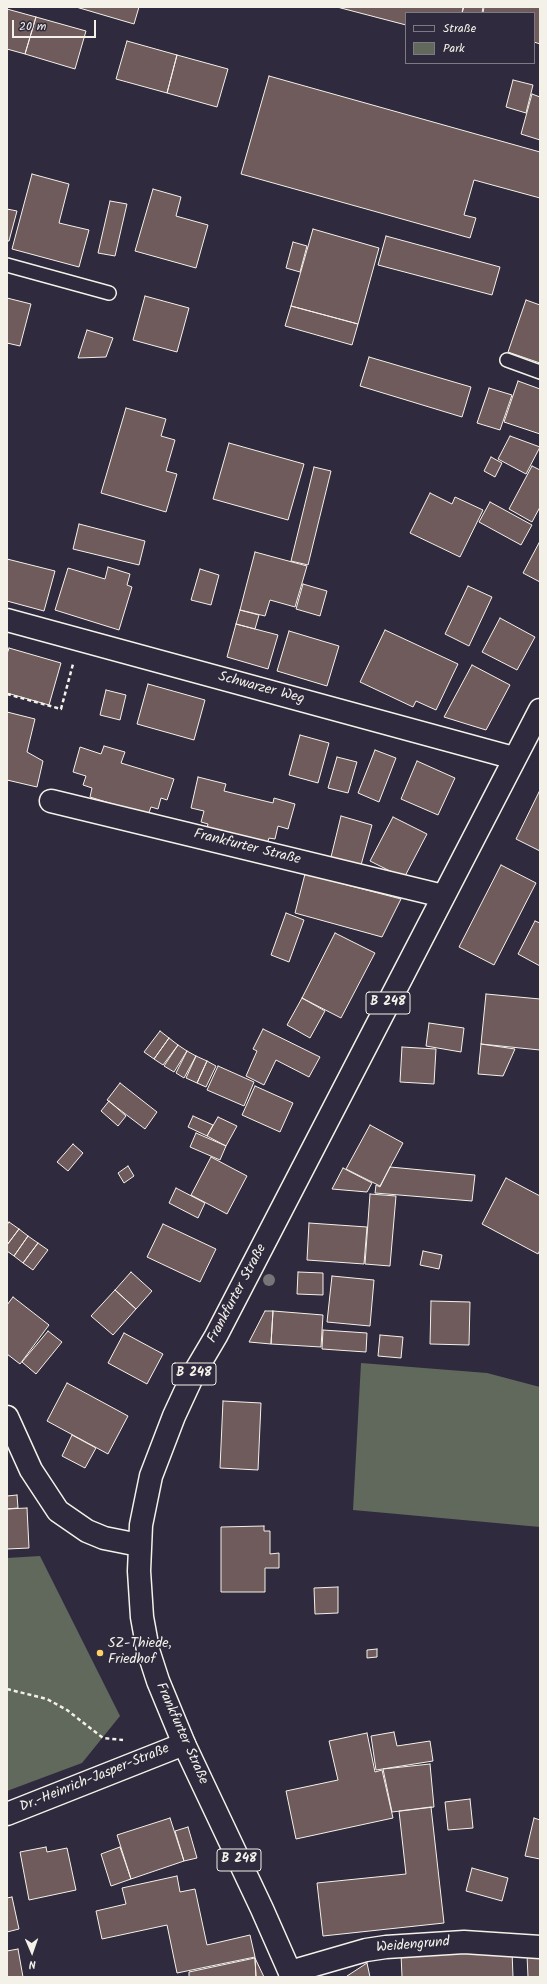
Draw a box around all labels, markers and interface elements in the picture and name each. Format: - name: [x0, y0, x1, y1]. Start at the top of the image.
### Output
- scale bar: [14, 12, 98, 38]
- legend: [405, 12, 535, 64]
- text: 20 m: [19, 17, 46, 36]
- text: Straße: [443, 19, 476, 38]
- text: Park: [443, 39, 465, 58]
- street label: Schwarzer Weg: [216, 669, 306, 709]
- street label: Frankfurter Straße: [192, 827, 302, 869]
- road number: B 248: [366, 992, 410, 1014]
- street label: Frankfurter Straße: [205, 1242, 271, 1346]
- road number: B 248: [172, 1363, 216, 1385]
- place label: SZ-Thiede, Friedhof: [108, 1637, 172, 1670]
- marker: SZ-Thiede, Friedhof: [95, 1648, 105, 1658]
- street label: Frankfurter Straße: [151, 1680, 211, 1788]
- street label: Dr.-Heinrich-Jasper-Straße: [18, 1741, 172, 1817]
- road number: B 248: [217, 1849, 261, 1871]
- north arrow: [12, 1932, 52, 1972]
- street label: Weidengrund: [376, 1934, 450, 1958]
- text: N: [29, 1955, 36, 1973]

